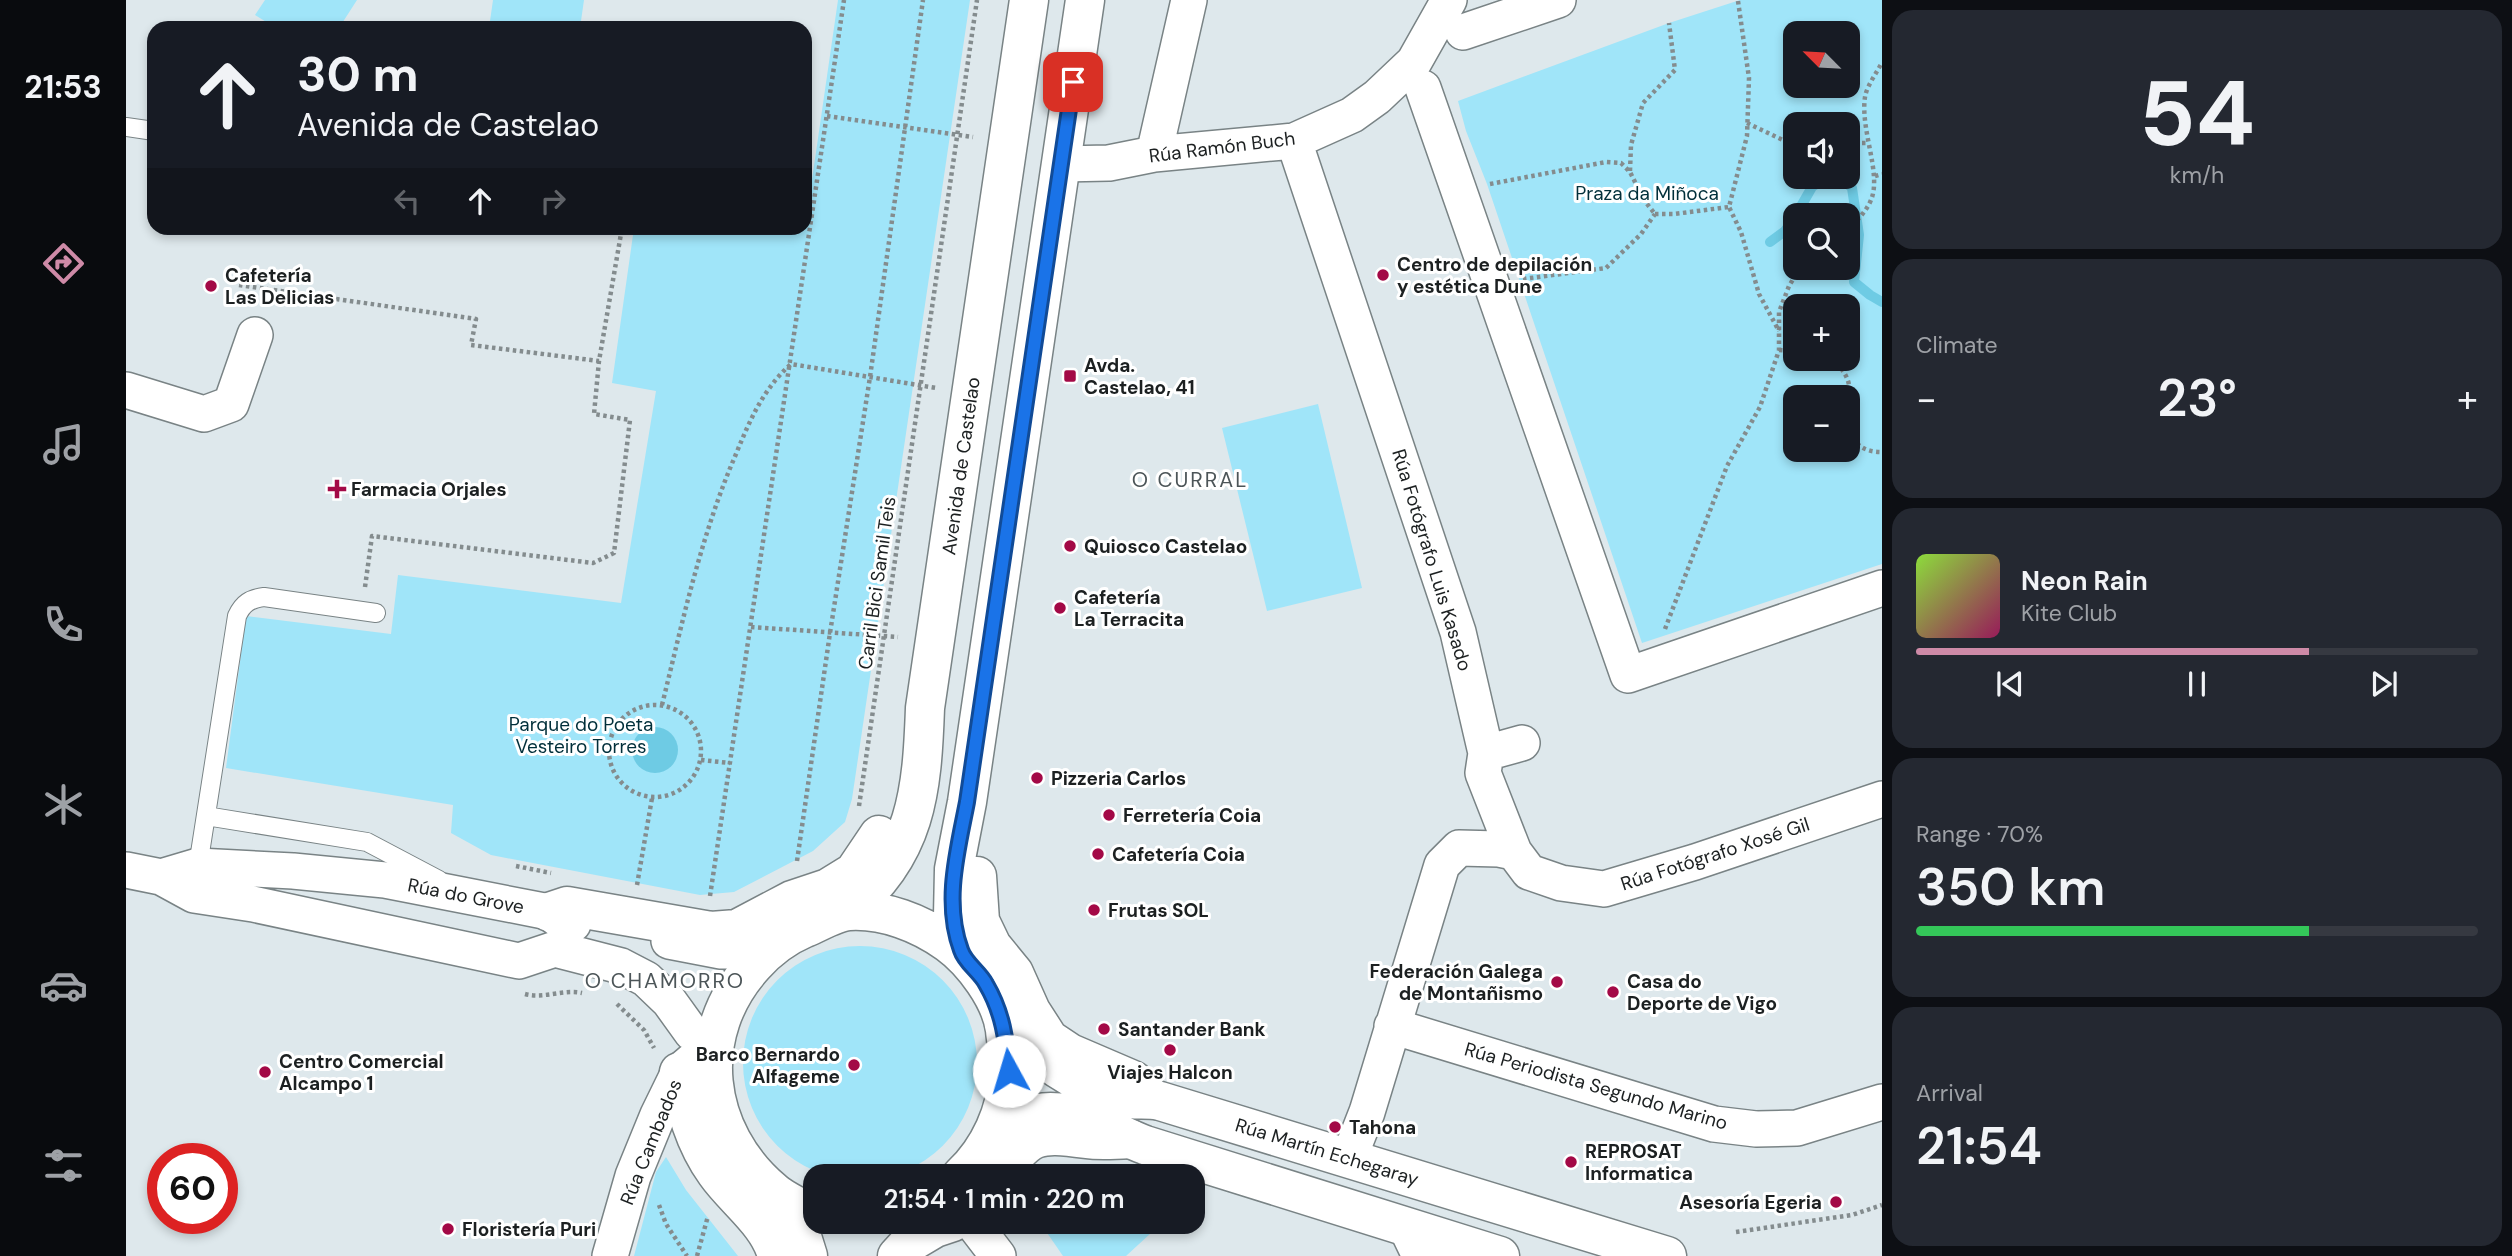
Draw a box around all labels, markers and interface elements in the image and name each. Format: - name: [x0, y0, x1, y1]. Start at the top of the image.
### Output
- north arrow: [1783, 21, 1860, 98]
- map controls: [1783, 21, 1860, 462]
- text: 30 m: [297, 42, 419, 106]
- icon: ahead: [182, 49, 273, 140]
- pin: [1043, 52, 1103, 112]
- text: 54: [2139, 55, 2255, 173]
- icon: arrive: [1054, 63, 1092, 101]
- text: 21:53: [24, 66, 102, 108]
- text: Avenida de Castelao: [297, 104, 599, 146]
- button: sound: [1783, 112, 1860, 189]
- street label: Rúa Ramón Buch: [1147, 126, 1297, 168]
- text: km/h: [2170, 160, 2224, 190]
- park label: Praza da Miñoca: [1575, 181, 1719, 206]
- icon: left: [388, 182, 426, 220]
- icon: ahead: [461, 182, 499, 220]
- icon: right: [534, 182, 572, 220]
- button: search: [1783, 203, 1860, 280]
- icon: directions: [39, 239, 88, 288]
- place label: Centro de depilación y estética Dune: [1397, 252, 1592, 299]
- place label: Cafetería Las Delicias: [225, 263, 334, 310]
- marker: Centro de depilación y estética Dune: [1375, 267, 1391, 283]
- marker: Cafetería Las Delicias: [203, 278, 219, 294]
- button: +: [1783, 294, 1860, 371]
- text: Climate: [1916, 330, 1998, 360]
- place label: Avda. Castelao, 41: [1084, 353, 1195, 400]
- text: 23°: [2157, 364, 2237, 432]
- marker: Avda. Castelao, 41: [1062, 368, 1078, 384]
- text: −: [1916, 374, 1937, 424]
- text: +: [2457, 374, 2478, 424]
- street label: Avenida de Castelao: [936, 375, 986, 557]
- button: −: [1783, 385, 1860, 462]
- icon: music: [39, 420, 88, 469]
- street label: Rúa Fotógrafo Luis Kasado: [1386, 446, 1478, 674]
- district label: O CURRAL: [1132, 466, 1248, 494]
- place label: Farmacia Orjales: [351, 477, 507, 502]
- marker: Farmacia Orjales: [329, 481, 345, 497]
- street label: Carril Bici Samil Teis: [852, 495, 902, 671]
- place label: Quiosco Castelao: [1084, 534, 1247, 559]
- marker: Quiosco Castelao: [1062, 538, 1078, 554]
- text: Neon Rain: [2021, 564, 2148, 598]
- place label: Cafetería La Terracita: [1074, 585, 1184, 632]
- text: Kite Club: [2021, 598, 2117, 628]
- icon: phone: [39, 600, 88, 649]
- marker: Cafetería La Terracita: [1052, 600, 1068, 616]
- icon: previous: [1991, 665, 2029, 703]
- icon: pause: [2178, 665, 2216, 703]
- icon: next: [2365, 665, 2403, 703]
- park label: Parque do Poeta Vesteiro Torres: [509, 712, 653, 759]
- place label: Pizzeria Carlos: [1051, 766, 1186, 791]
- marker: Pizzeria Carlos: [1029, 770, 1045, 786]
- icon: climate: [39, 780, 88, 829]
- place label: Ferretería Coia: [1123, 803, 1261, 828]
- marker: Ferretería Coia: [1101, 807, 1117, 823]
- street label: Rúa Fotógrafo Xosé Gil: [1617, 812, 1813, 896]
- text: Range · 70%: [1916, 819, 2043, 849]
- place label: Cafetería Coia: [1112, 842, 1245, 867]
- marker: Cafetería Coia: [1090, 846, 1106, 862]
- text: 350 km: [1916, 853, 2105, 921]
- street label: Rúa do Grove: [406, 872, 526, 920]
- place label: Frutas SOL: [1108, 898, 1209, 923]
- marker: Frutas SOL: [1086, 902, 1102, 918]
- place label: Federación Galega de Montañismo: [1370, 959, 1543, 1006]
- icon: car: [39, 961, 88, 1010]
- district label: O CHAMORRO: [585, 967, 745, 995]
- place label: Casa do Deporte de Vigo: [1627, 969, 1777, 1016]
- marker: Federación Galega de Montañismo: [1549, 974, 1565, 990]
- marker: Casa do Deporte de Vigo: [1605, 984, 1621, 1000]
- place label: Santander Bank: [1118, 1017, 1266, 1042]
- marker: Santander Bank: [1096, 1021, 1112, 1037]
- position arrow: [972, 1034, 1046, 1108]
- street label: Rúa Periodista Segundo Marino: [1462, 1036, 1730, 1136]
- place label: Barco Bernardo Alfageme: [696, 1042, 840, 1089]
- marker: Viajes Halcon: [1162, 1042, 1178, 1058]
- place label: Centro Comercial Alcampo 1: [279, 1049, 444, 1096]
- marker: Barco Bernardo Alfageme: [846, 1057, 862, 1073]
- place label: Viajes Halcon: [1107, 1060, 1233, 1085]
- marker: Centro Comercial Alcampo 1: [257, 1064, 273, 1080]
- street label: Rúa Cambados: [614, 1075, 688, 1209]
- text: Arrival: [1916, 1078, 1983, 1108]
- street label: Rúa Martín Echegaray: [1232, 1112, 1422, 1192]
- text: 21:54: [1916, 1112, 2042, 1180]
- place label: Tahona: [1349, 1115, 1416, 1140]
- marker: Tahona: [1327, 1119, 1343, 1135]
- place label: REPROSAT Informatica: [1585, 1139, 1693, 1186]
- icon: filters: [39, 1141, 88, 1190]
- speed limit sign: 60: [147, 1143, 238, 1234]
- marker: REPROSAT Informatica: [1563, 1154, 1579, 1170]
- text: 21:54 · 1 min · 220 m: [883, 1182, 1125, 1216]
- place label: Asesoría Egeria: [1679, 1190, 1822, 1215]
- marker: Asesoría Egeria: [1828, 1194, 1844, 1210]
- place label: Floristería Puri: [462, 1217, 596, 1242]
- marker: Floristería Puri: [440, 1221, 456, 1237]

